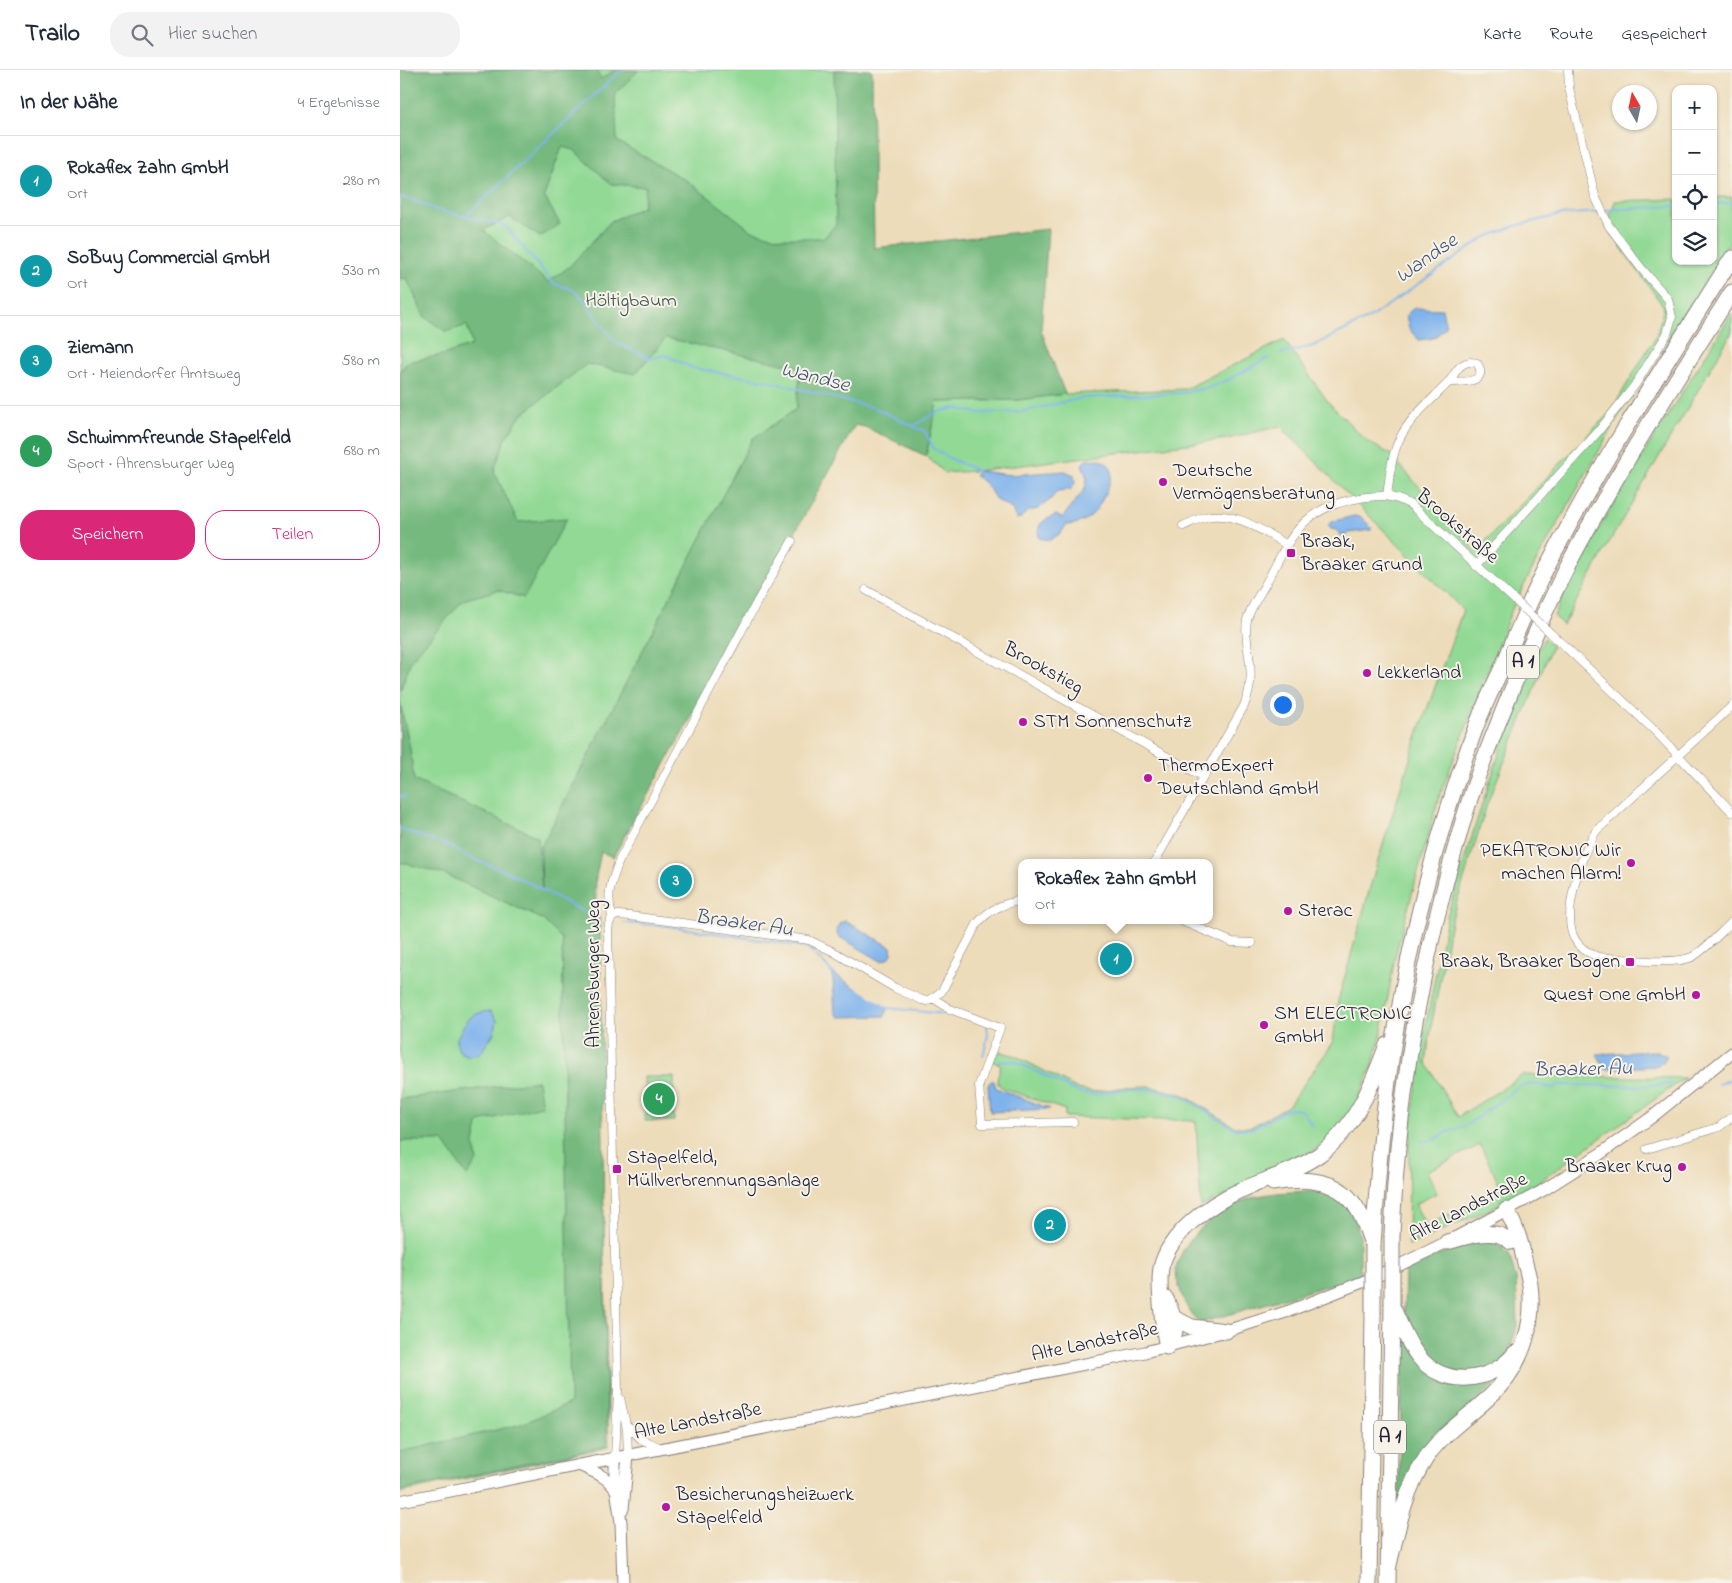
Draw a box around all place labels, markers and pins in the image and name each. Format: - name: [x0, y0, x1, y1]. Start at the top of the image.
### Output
- place label: Deutsche Vermögensberatung: [1172, 457, 1335, 510]
- marker: Deutsche Vermögensberatung: [1157, 476, 1169, 488]
- place label: Braak, Braaker Grund: [1300, 528, 1422, 580]
- marker: Braak, Braaker Grund: [1285, 547, 1297, 559]
- place label: Lekkerland: [1377, 659, 1461, 688]
- marker: Lekkerland: [1361, 667, 1373, 679]
- place label: STM Sonnenschutz: [1033, 708, 1192, 737]
- marker: STM Sonnenschutz: [1017, 716, 1029, 728]
- place label: ThermoExpert Deutschland GmbH: [1157, 752, 1319, 804]
- marker: ThermoExpert Deutschland GmbH: [1142, 772, 1154, 784]
- place label: PEKATRONIC Wir machen Alarm!: [1480, 837, 1622, 889]
- marker: PEKATRONIC Wir machen Alarm!: [1625, 857, 1637, 869]
- pin: 3: [660, 862, 692, 900]
- place label: Sterac: [1298, 897, 1353, 926]
- marker: Sterac: [1282, 905, 1294, 917]
- pin: 1: [1100, 940, 1132, 978]
- place label: Braak, Braaker Bogen: [1439, 948, 1620, 978]
- marker: Braak, Braaker Bogen: [1624, 956, 1636, 968]
- place label: Quest One GmbH: [1544, 981, 1686, 1010]
- marker: Quest One GmbH: [1690, 989, 1702, 1001]
- place label: SM ELECTRONIC GmbH: [1274, 1000, 1412, 1052]
- marker: SM ELECTRONIC GmbH: [1258, 1019, 1270, 1031]
- pin: 4: [643, 1080, 675, 1118]
- place label: Stapelfeld, Müllverbrennungsanlage: [627, 1144, 819, 1197]
- place label: Braaker Krug: [1565, 1153, 1672, 1183]
- marker: Braaker Krug: [1676, 1161, 1688, 1173]
- marker: Stapelfeld, Müllverbrennungsanlage: [611, 1163, 623, 1175]
- pin: 2: [1034, 1206, 1066, 1244]
- place label: Besicherungsheizwerk Stapelfeld: [675, 1481, 854, 1533]
- marker: Besicherungsheizwerk Stapelfeld: [660, 1501, 672, 1513]

